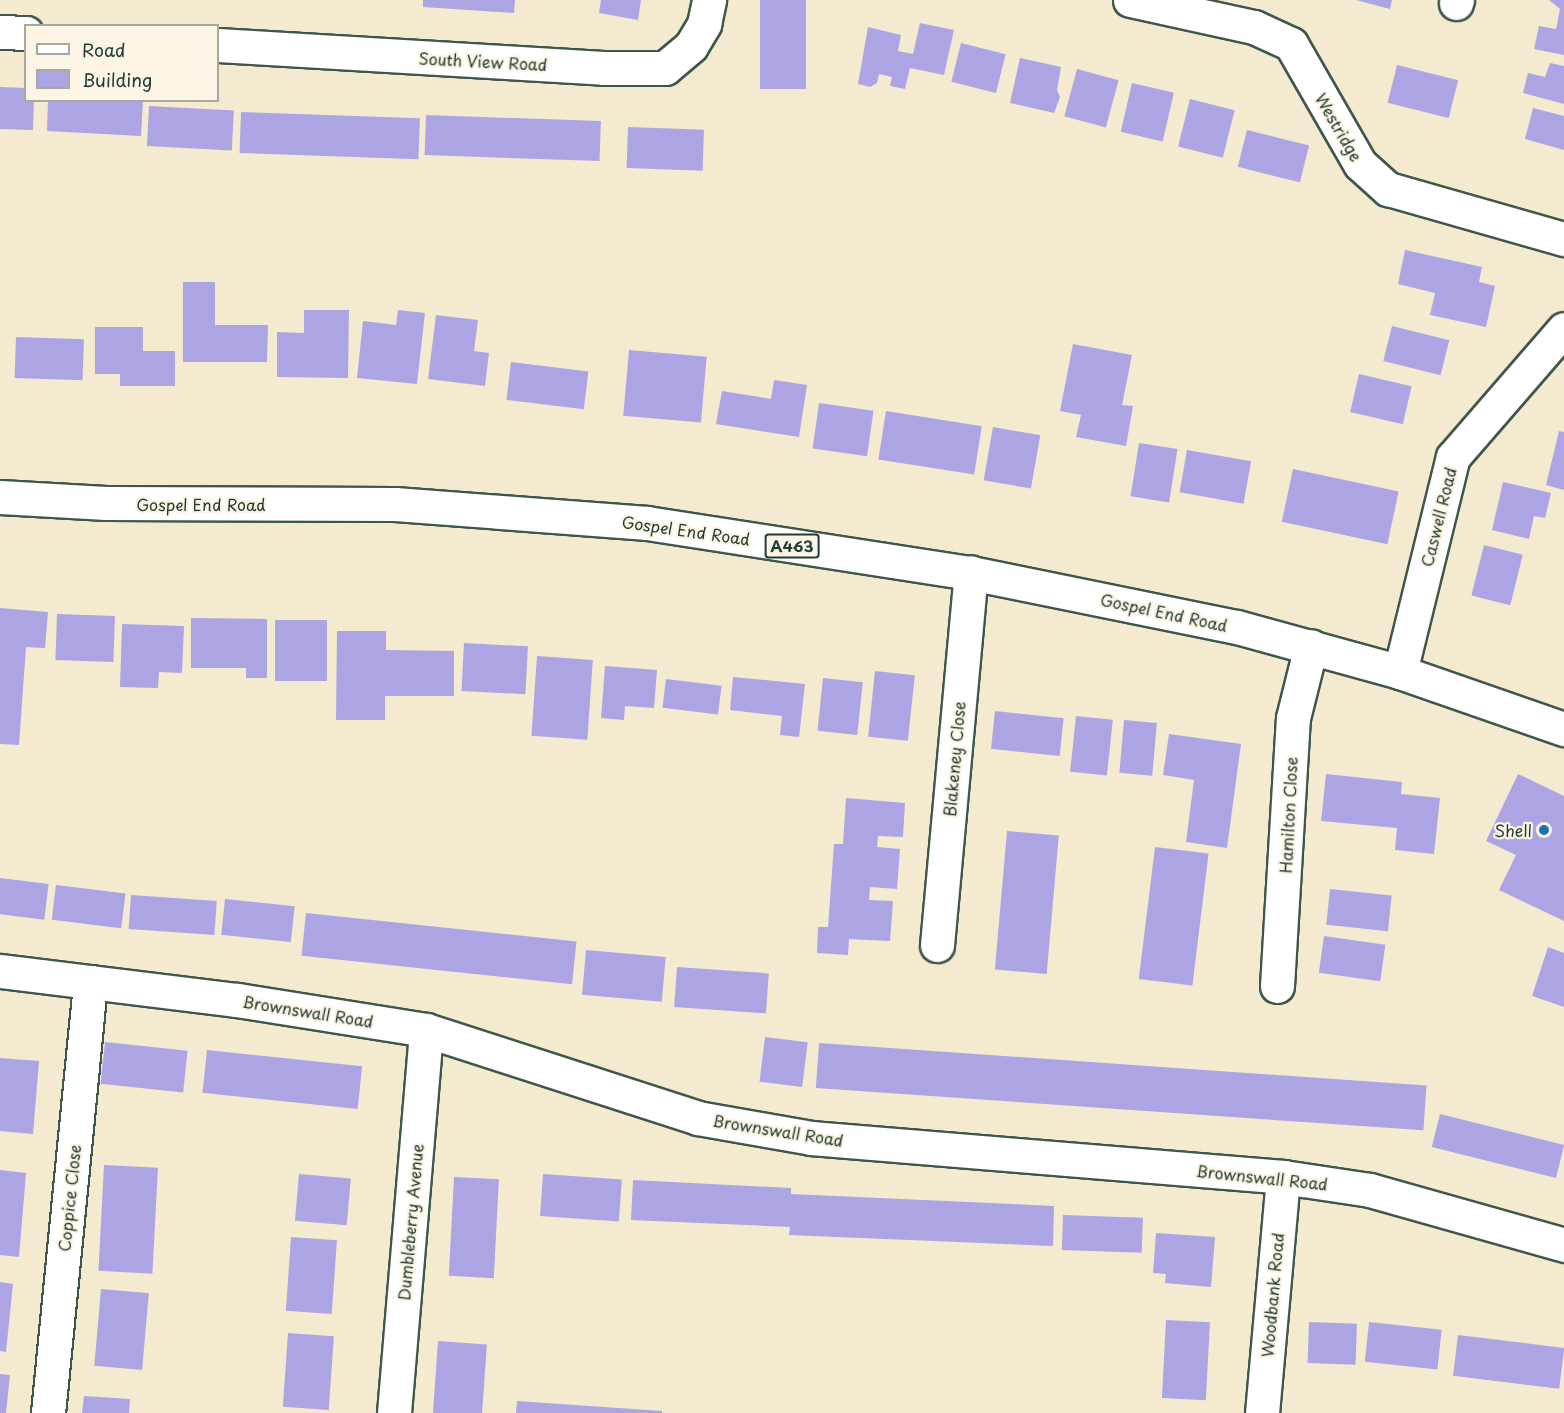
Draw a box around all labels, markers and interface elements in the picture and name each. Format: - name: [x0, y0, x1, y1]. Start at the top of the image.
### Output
- legend: [24, 24, 219, 102]
- text: Road: [82, 36, 126, 63]
- street label: South View Road: [418, 48, 548, 74]
- text: Building: [82, 66, 152, 93]
- street label: Westridge: [1312, 89, 1366, 165]
- street label: Caswell Road: [1416, 465, 1460, 569]
- street label: Gospel End Road: [136, 494, 266, 514]
- street label: Gospel End Road: [620, 511, 752, 549]
- road number: A463: [764, 534, 820, 558]
- street label: Gospel End Road: [1099, 589, 1229, 635]
- street label: Blakeney Close: [939, 700, 969, 818]
- street label: Hamilton Close: [1275, 756, 1301, 874]
- place label: Shell: [1494, 820, 1532, 840]
- marker: Shell: [1537, 823, 1551, 837]
- street label: Brownswall Road: [241, 991, 375, 1031]
- street label: Brownswall Road: [711, 1110, 845, 1150]
- street label: Dumbleberry Avenue: [394, 1143, 426, 1301]
- street label: Coppice Close: [54, 1144, 84, 1252]
- street label: Brownswall Road: [1195, 1160, 1329, 1194]
- street label: Woodbank Road: [1257, 1232, 1287, 1358]

